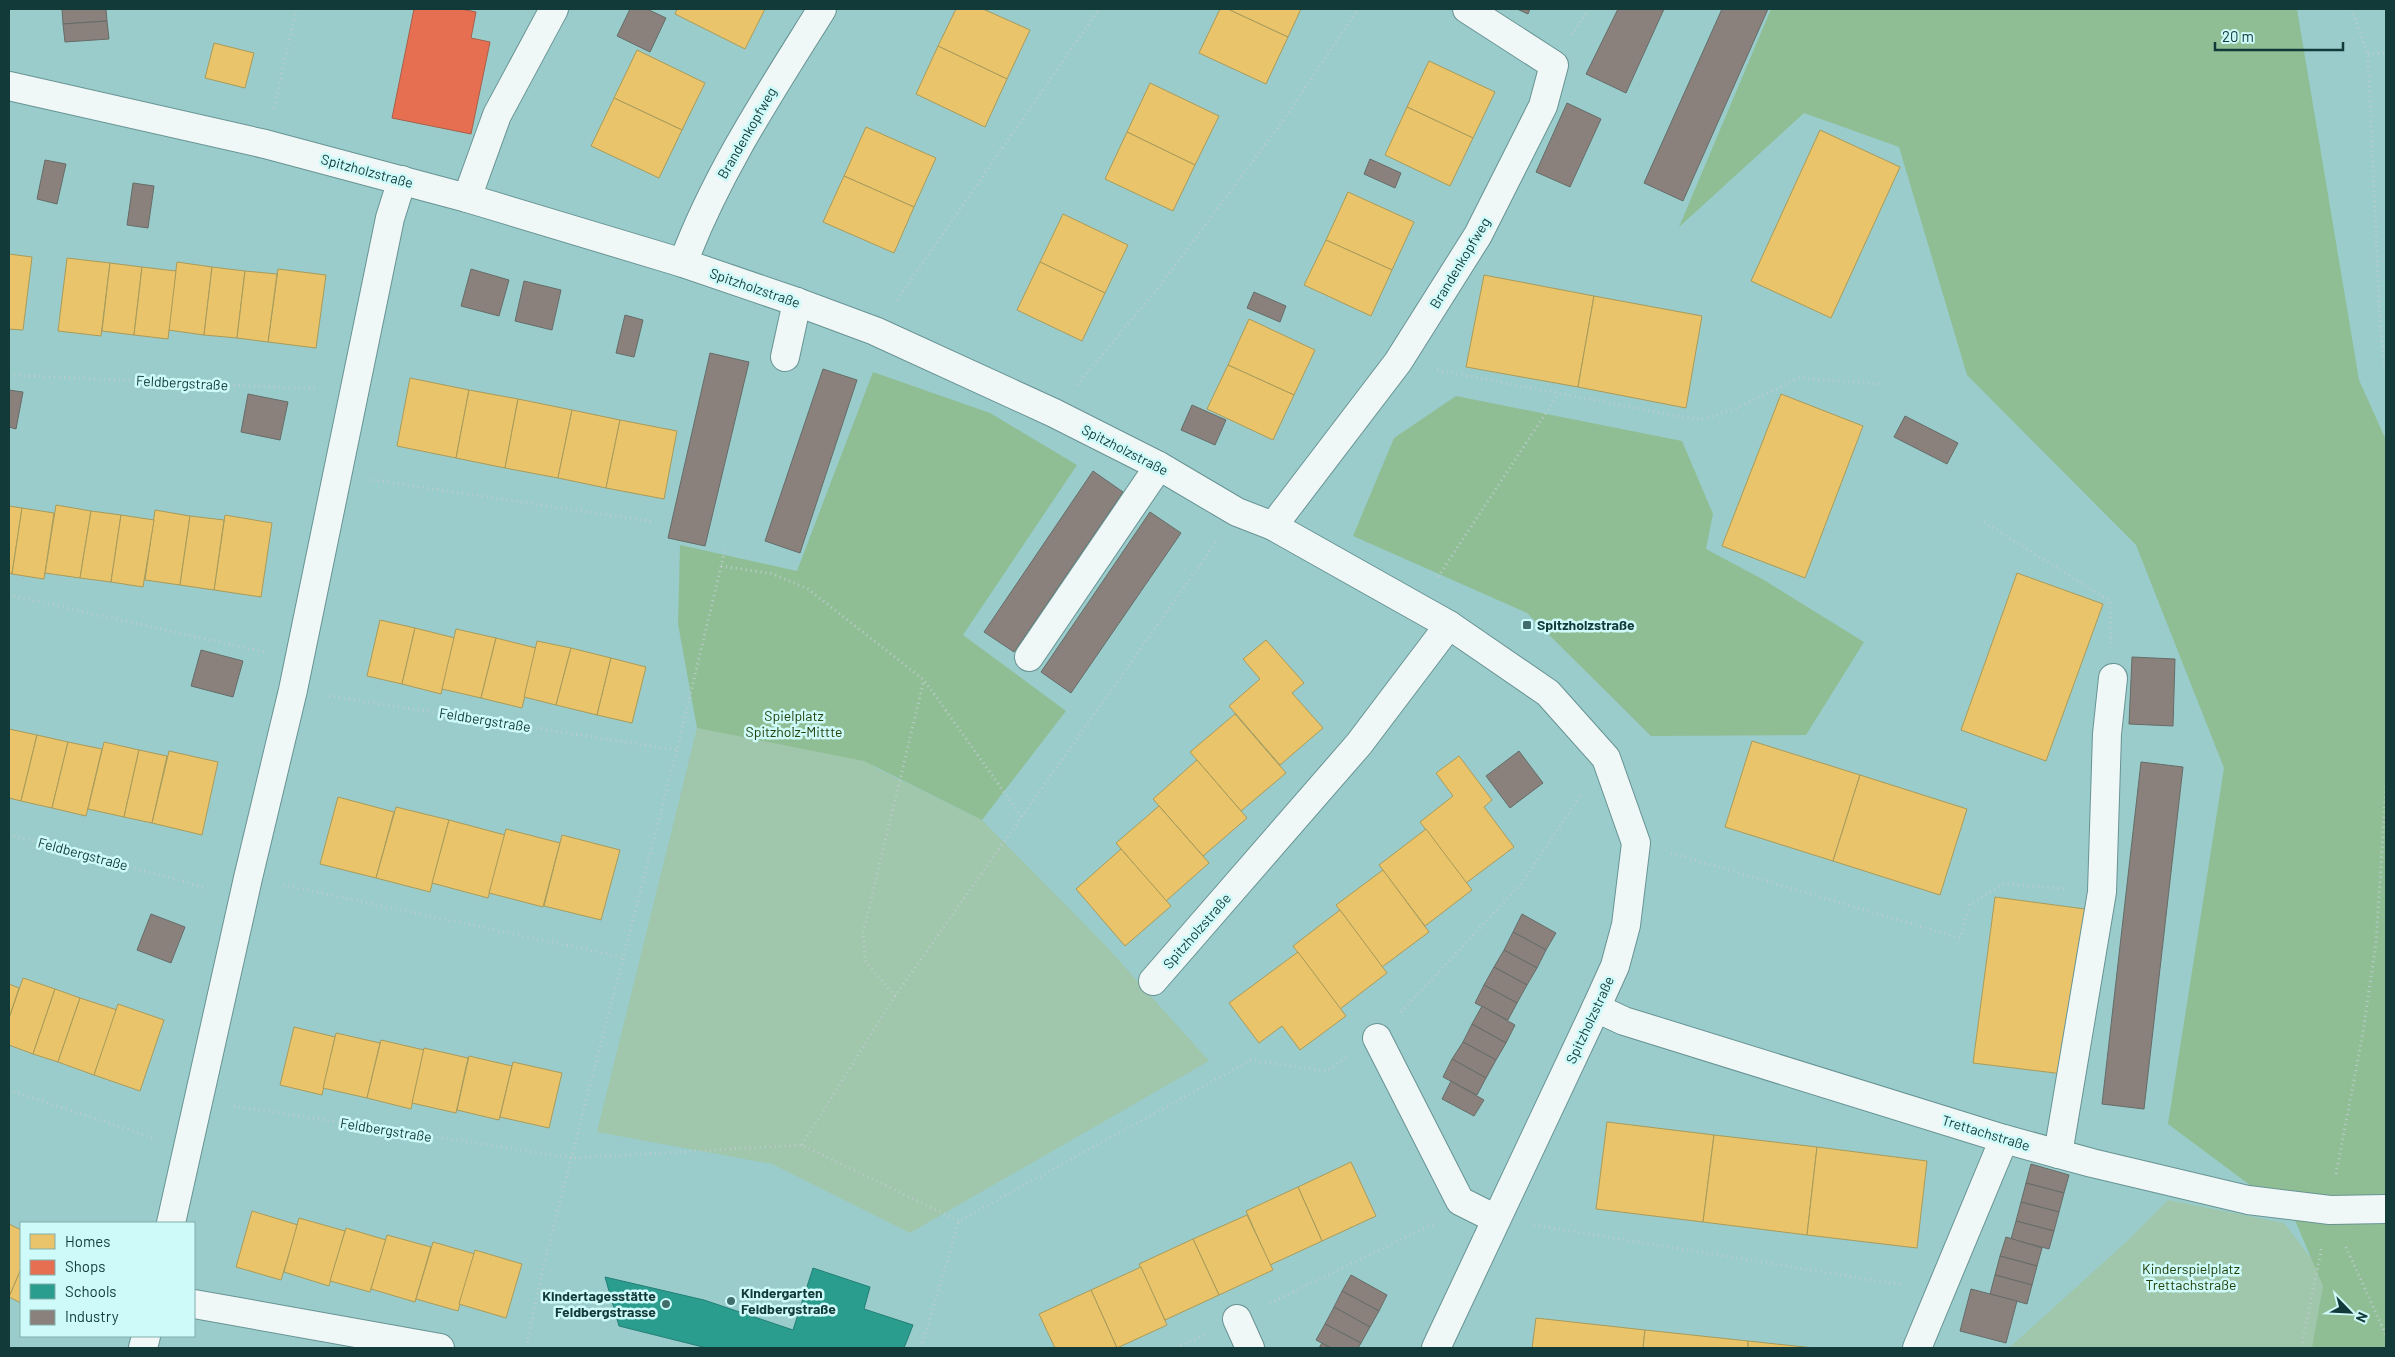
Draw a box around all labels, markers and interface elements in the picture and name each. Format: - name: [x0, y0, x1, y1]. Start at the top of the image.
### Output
- scale bar: [2215, 20, 2342, 52]
- text: 20 m: [2222, 27, 2254, 45]
- street label: Brandenkopfweg: [713, 84, 780, 182]
- street label: Spitzholzstraße: [319, 150, 415, 191]
- street label: Brandenkopfweg: [1426, 214, 1493, 311]
- street label: Spitzholzstraße: [708, 264, 803, 311]
- street label: Feldbergstraße: [135, 372, 229, 393]
- street label: Spitzholzstraße: [1079, 420, 1171, 479]
- place label: Spitzholzstraße: [1537, 616, 1635, 633]
- marker: Spitzholzstraße: [1521, 619, 1533, 631]
- street label: Feldbergstraße: [438, 704, 532, 735]
- park label: Spielplatz Spitzholz-Mittte: [746, 707, 842, 740]
- street label: Feldbergstraße: [36, 833, 130, 874]
- street label: Spitzholzstraße: [1159, 889, 1234, 972]
- street label: Spitzholzstraße: [1562, 973, 1617, 1066]
- street label: Trettachstraße: [1940, 1111, 2032, 1154]
- street label: Feldbergstraße: [339, 1114, 433, 1145]
- legend: [20, 1222, 195, 1337]
- text: Homes: [65, 1232, 110, 1250]
- text: Shops: [65, 1257, 105, 1275]
- park label: Kinderspielplatz Trettachstraße: [2142, 1260, 2240, 1293]
- text: Schools: [65, 1282, 117, 1300]
- place label: Kindergarten Feldbergstraße: [741, 1284, 836, 1317]
- place label: Kindertagesstätte Feldbergstrasse: [542, 1287, 656, 1320]
- north arrow: [2325, 1287, 2375, 1337]
- marker: Kindergarten Feldbergstraße: [725, 1295, 737, 1307]
- marker: Kindertagesstätte Feldbergstrasse: [660, 1298, 672, 1310]
- text: Industry: [65, 1307, 119, 1325]
- text: N: [2353, 1310, 2372, 1325]

